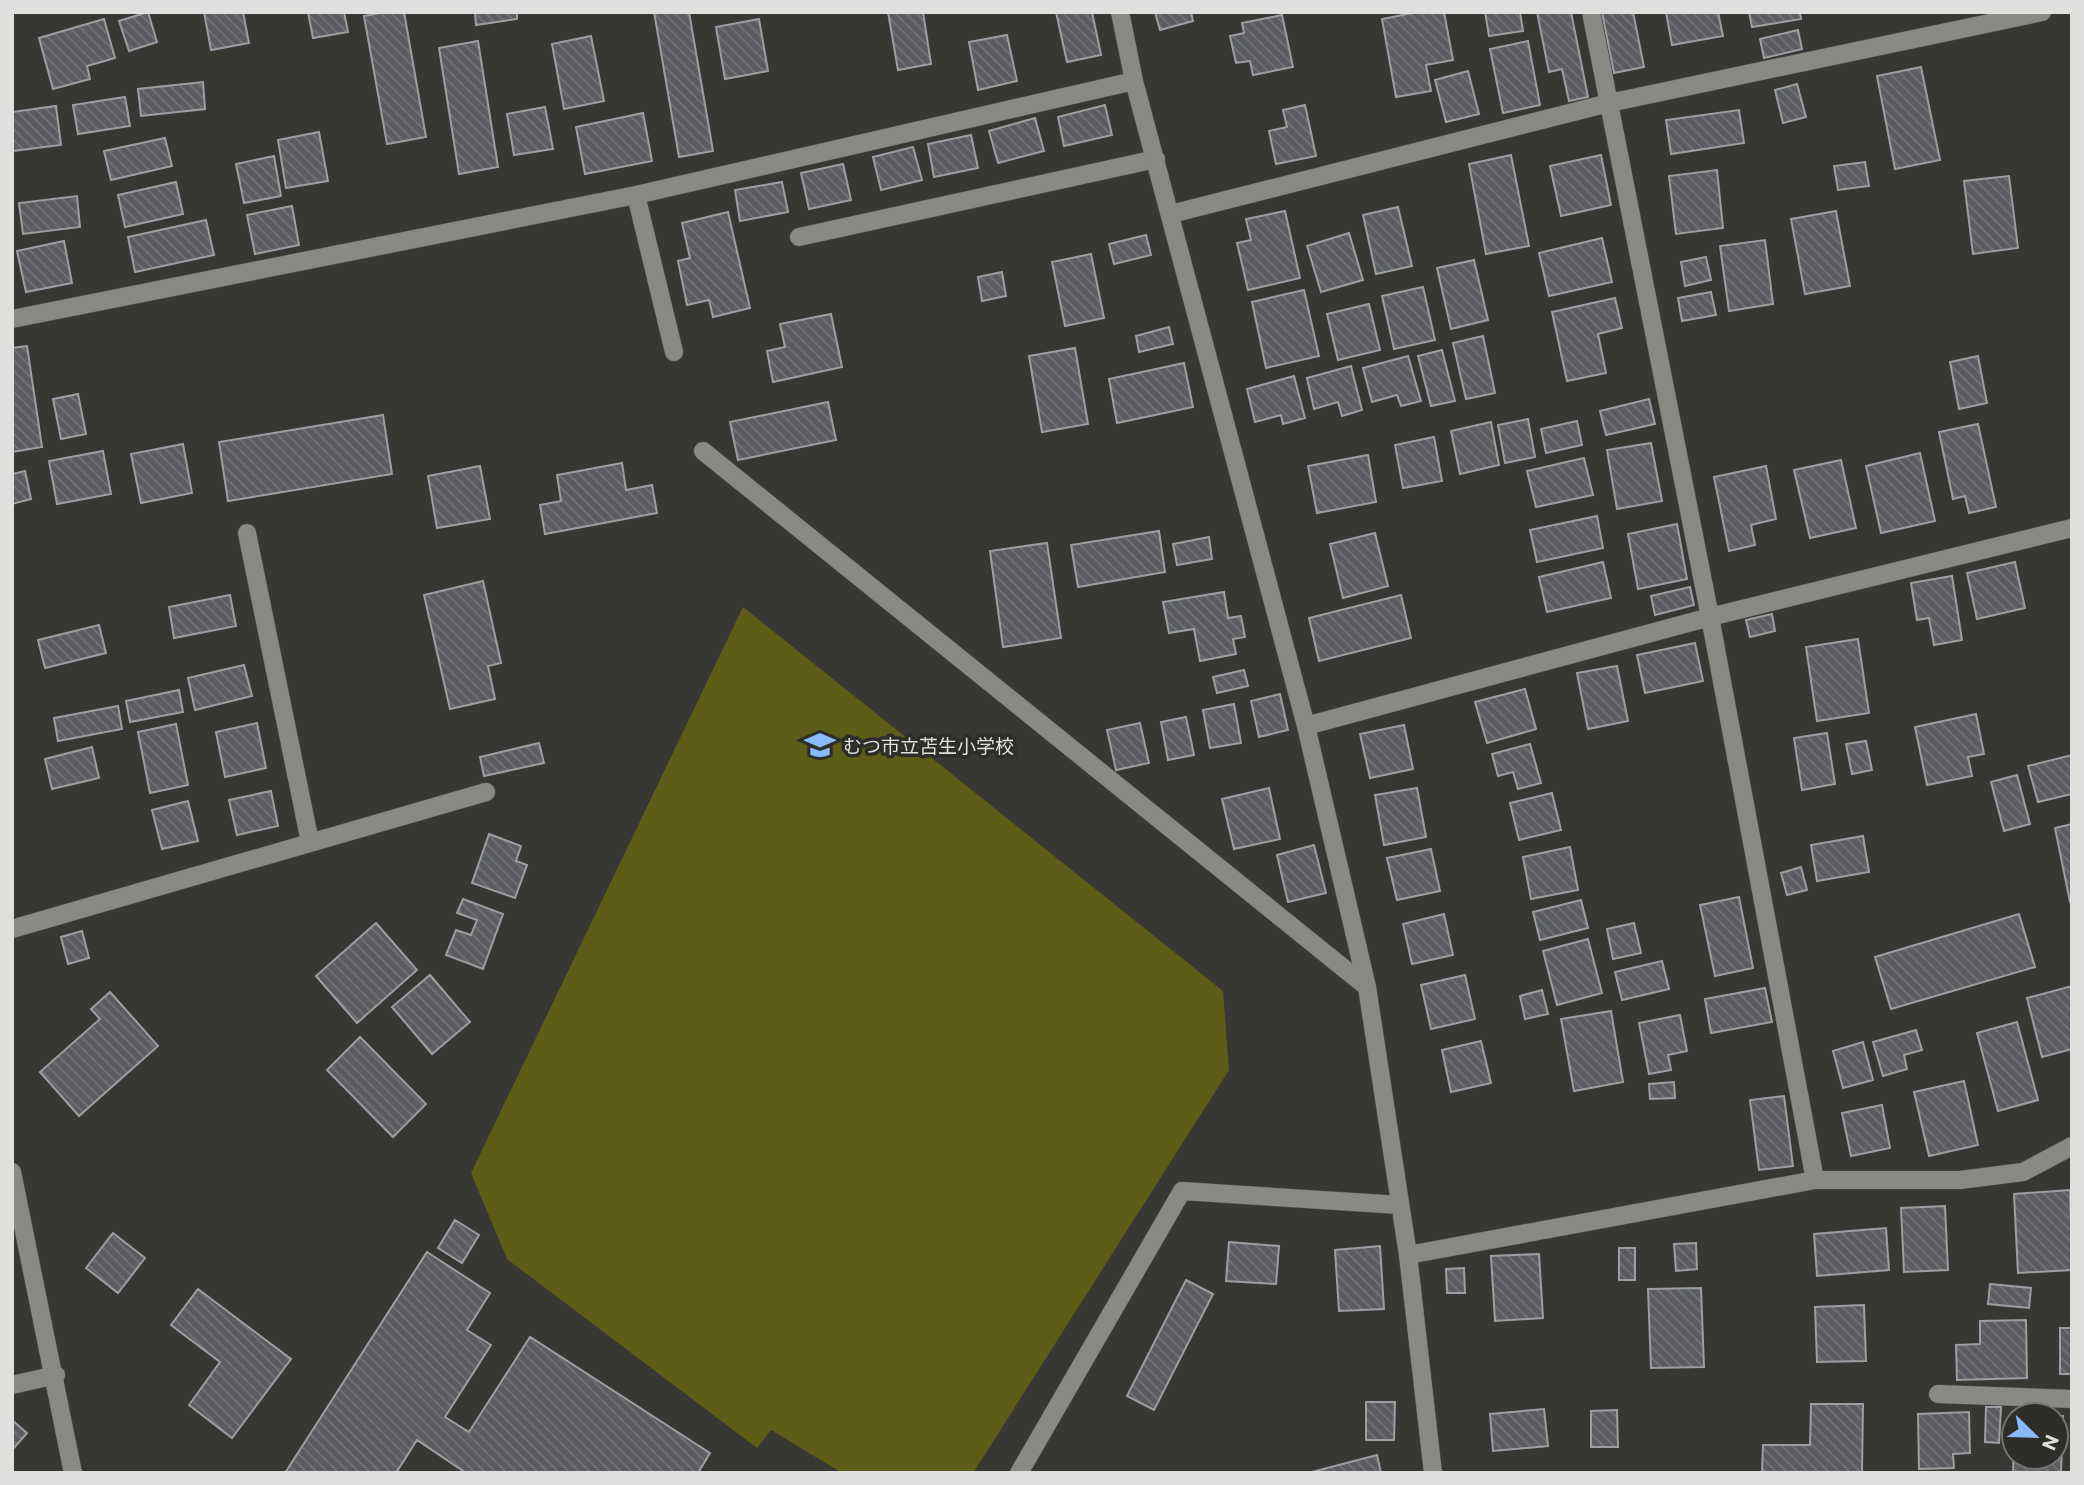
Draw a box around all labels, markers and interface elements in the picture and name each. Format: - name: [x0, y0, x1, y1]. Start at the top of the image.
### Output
- school or university icon: むつ市立苫生小学校: [803, 728, 837, 762]
- place label: むつ市立苫生小学校: [843, 734, 1014, 757]
- north arrow: [2000, 1401, 2070, 1471]
- text: N: [2038, 1432, 2064, 1454]

